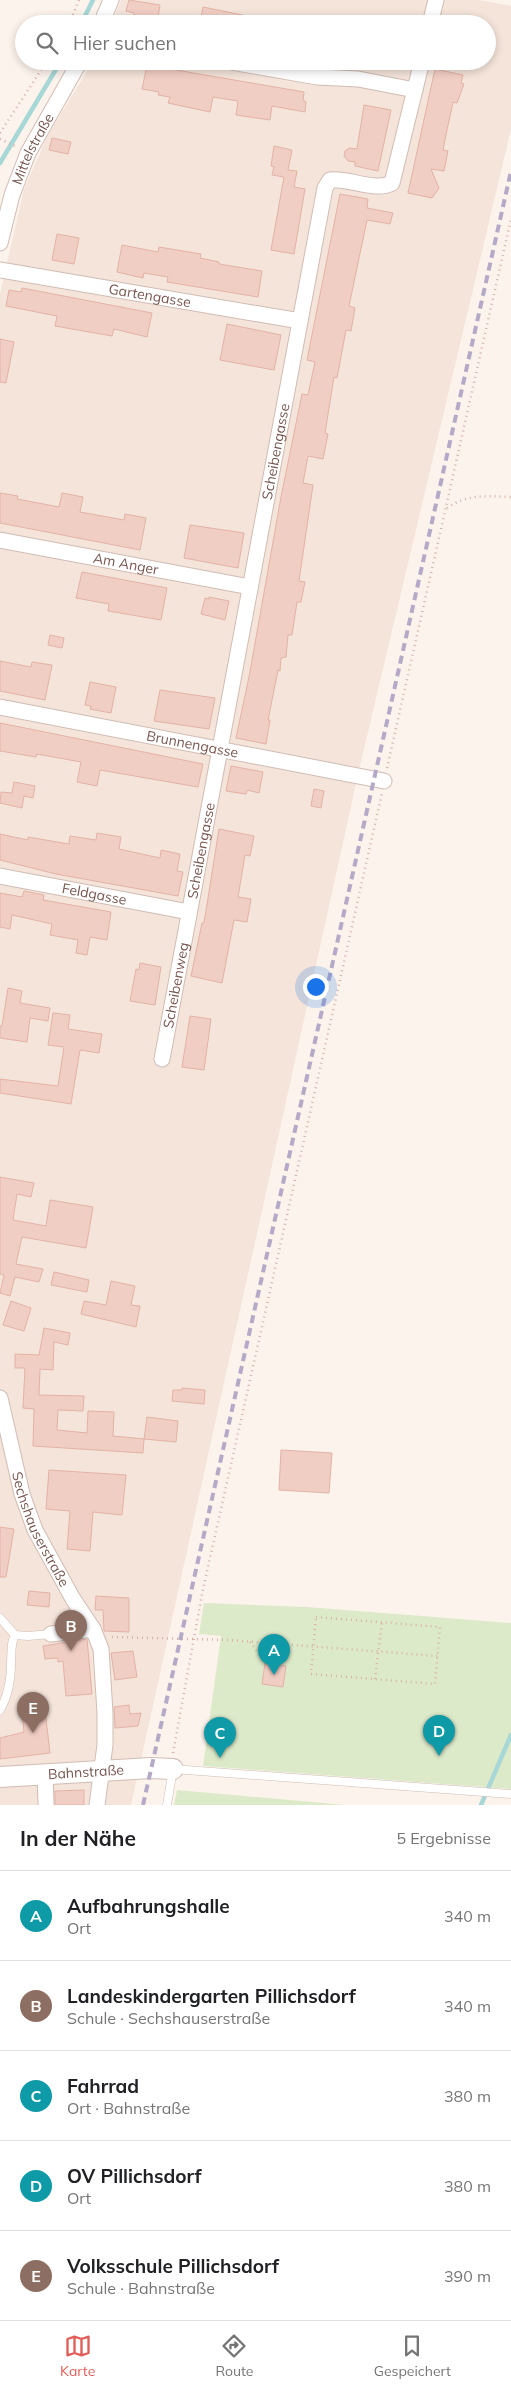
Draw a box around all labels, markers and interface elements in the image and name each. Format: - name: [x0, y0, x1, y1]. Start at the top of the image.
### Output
- search box: [15, 15, 496, 70]
- icon: search: [33, 29, 61, 57]
- text: Hier suchen: [73, 31, 177, 55]
- street label: Mittelstraße: [8, 110, 58, 187]
- street label: Gartengasse: [107, 280, 192, 311]
- street label: Scheibengasse: [258, 402, 293, 501]
- street label: Am Anger: [92, 549, 161, 579]
- street label: Brunnengasse: [145, 726, 240, 762]
- street label: Scheibengasse: [183, 801, 219, 900]
- street label: Feldgasse: [61, 879, 128, 909]
- street label: Scheibenweg: [159, 941, 193, 1030]
- your location: [303, 974, 329, 1000]
- street label: Sechshauserstraße: [8, 1470, 74, 1590]
- pin: B: [55, 1610, 87, 1651]
- pin: A: [258, 1634, 290, 1675]
- pin: E: [17, 1692, 49, 1733]
- pin: D: [423, 1715, 455, 1756]
- pin: C: [204, 1717, 236, 1758]
- street label: Bahnstraße: [47, 1761, 124, 1783]
- text: In der Nähe: [20, 1825, 136, 1851]
- text: 5 Ergebnisse: [396, 1828, 491, 1848]
- text: Aufbahrungshalle: [67, 1894, 230, 1918]
- text: A: [30, 1906, 42, 1926]
- text: 340 m: [444, 1906, 491, 1926]
- text: Ort: [67, 1918, 91, 1938]
- text: Landeskindergarten Pillichsdorf: [67, 1984, 356, 2008]
- text: B: [30, 1996, 42, 2016]
- text: 340 m: [444, 1996, 491, 2016]
- text: Schule · Sechshauserstraße: [67, 2008, 270, 2028]
- text: Fahrrad: [67, 2074, 139, 2098]
- text: C: [31, 2086, 41, 2106]
- text: 380 m: [444, 2086, 491, 2106]
- text: Ort · Bahnstraße: [67, 2098, 190, 2118]
- text: OV Pillichsdorf: [67, 2164, 202, 2188]
- text: D: [30, 2176, 42, 2196]
- text: 380 m: [444, 2176, 491, 2196]
- text: Ort: [67, 2188, 91, 2208]
- text: Volksschule Pillichsdorf: [67, 2254, 279, 2278]
- text: E: [31, 2266, 41, 2286]
- text: 390 m: [444, 2266, 491, 2286]
- text: Schule · Bahnstraße: [67, 2278, 215, 2298]
- tab: Karte: [60, 2332, 95, 2380]
- tab: Route: [215, 2332, 253, 2380]
- tab: Gespeichert: [374, 2332, 451, 2380]

